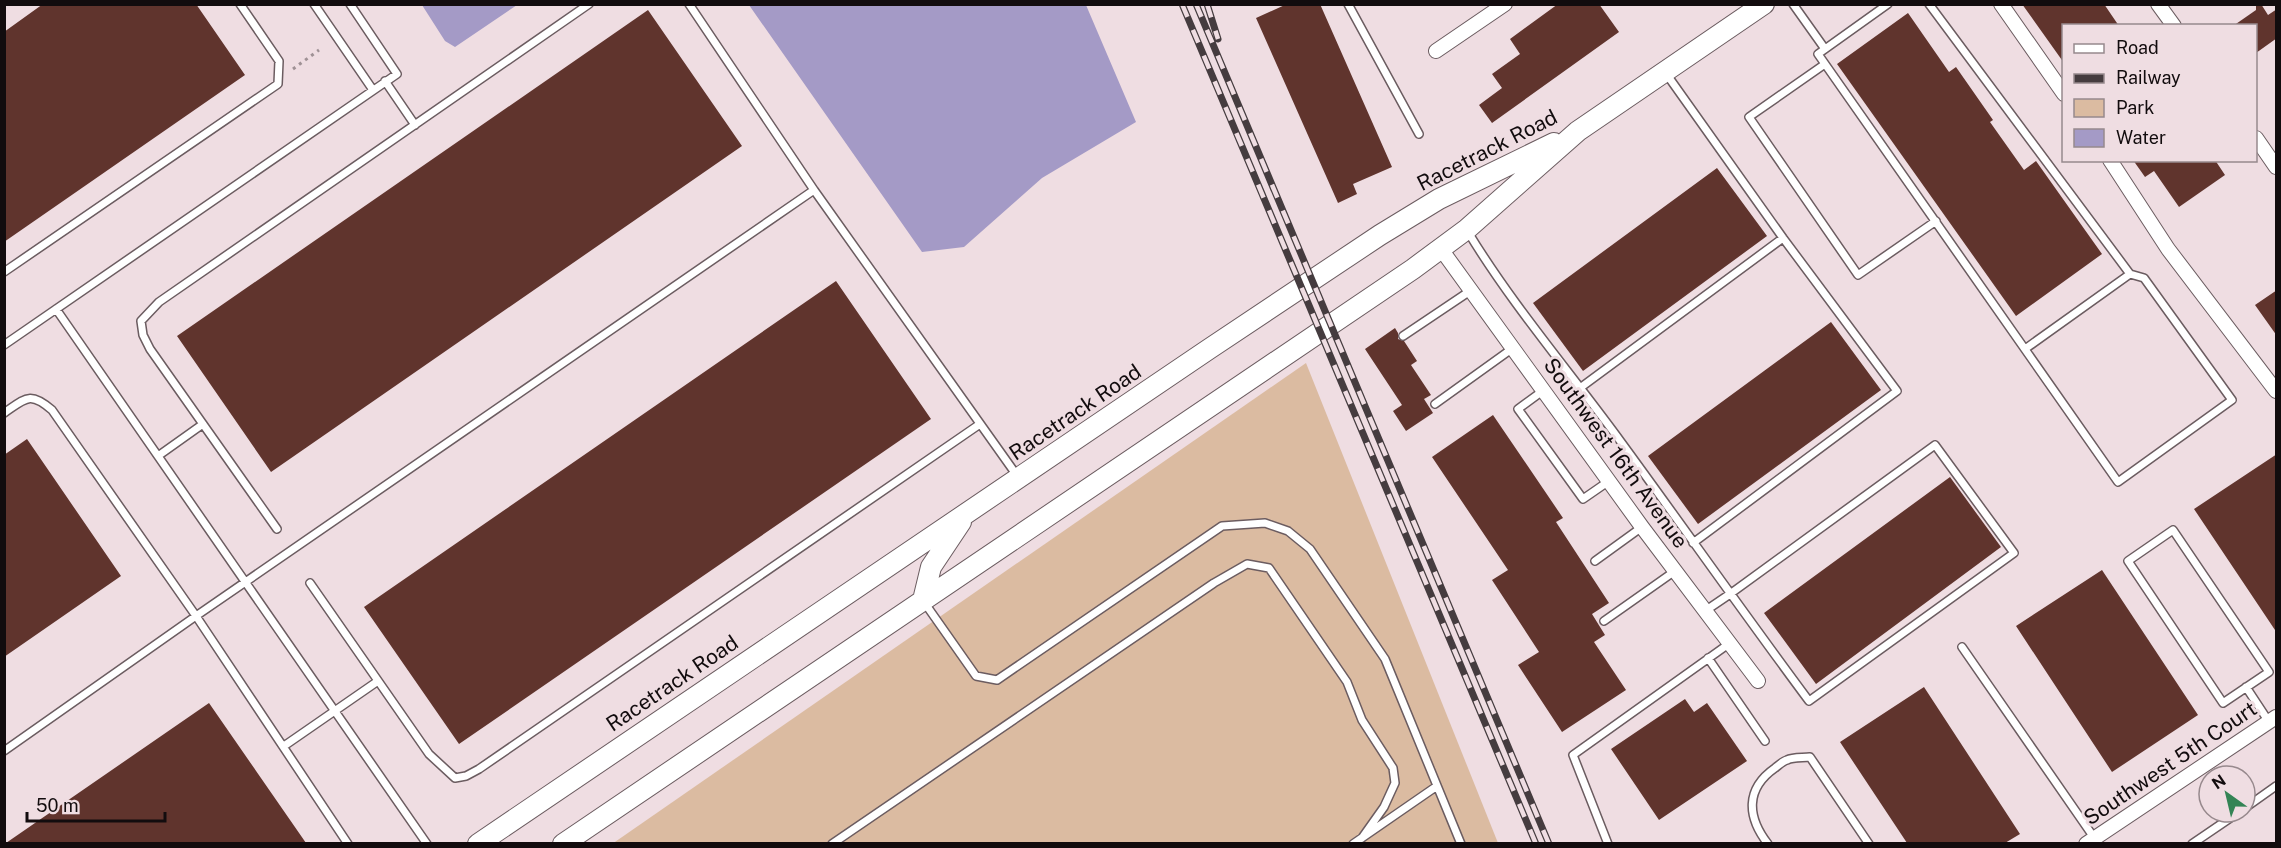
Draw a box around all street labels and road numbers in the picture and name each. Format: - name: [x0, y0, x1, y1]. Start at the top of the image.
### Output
- street label: Racetrack Road: [1413, 104, 1561, 196]
- street label: Southwest 16th Avenue: [1539, 353, 1693, 553]
- street label: Racetrack Road: [1004, 359, 1146, 465]
- street label: Racetrack Road: [601, 630, 743, 736]
- street label: Southwest 5th Court: [2079, 696, 2261, 830]

